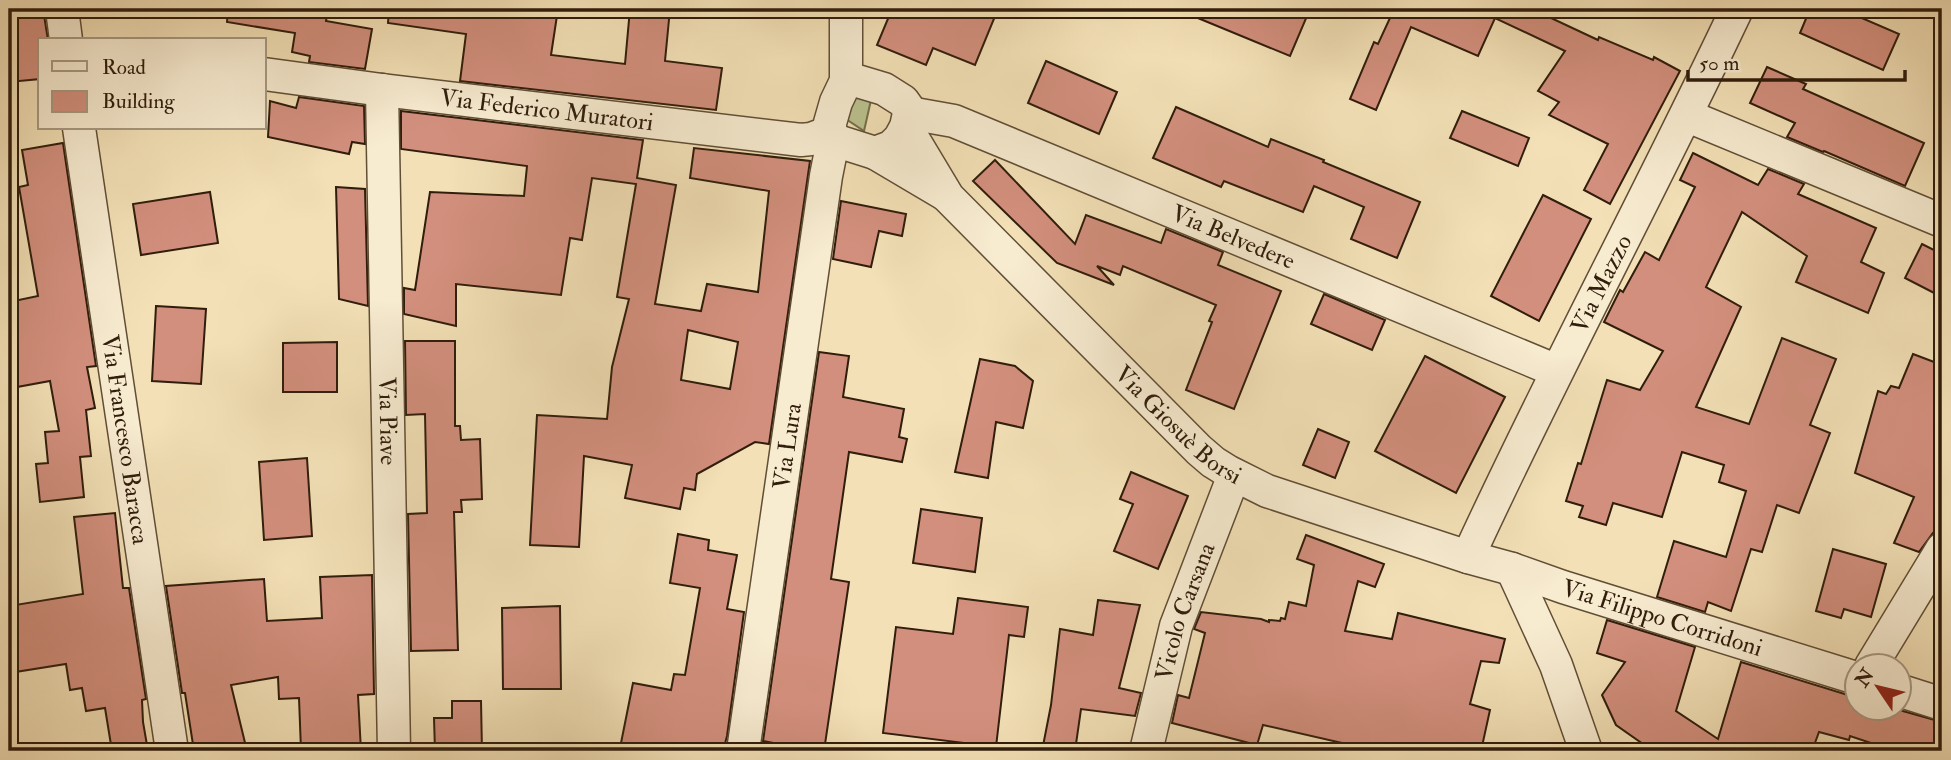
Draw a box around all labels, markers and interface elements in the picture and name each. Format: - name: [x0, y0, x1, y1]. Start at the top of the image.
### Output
- legend: [38, 38, 266, 130]
- scale bar: [1688, 38, 1906, 82]
- text: 50 m: [1699, 50, 1740, 77]
- text: Road: [102, 54, 147, 81]
- street label: Via Federico Muratori: [438, 82, 655, 138]
- text: Building: [102, 88, 175, 115]
- street label: Via Belvedere: [1167, 197, 1300, 276]
- street label: Via Mazzo: [1564, 229, 1639, 338]
- street label: Via Francesco Baracca: [95, 333, 157, 548]
- street label: Via Giosuè Borsi: [1108, 359, 1247, 491]
- street label: Via Piave: [372, 377, 404, 465]
- street label: Via Lura: [765, 400, 809, 491]
- street label: Vicolo Carsana: [1148, 537, 1223, 683]
- street label: Via Filippo Corridoni: [1558, 572, 1766, 664]
- north arrow: [1842, 652, 1912, 722]
- text: N: [1850, 663, 1880, 692]

